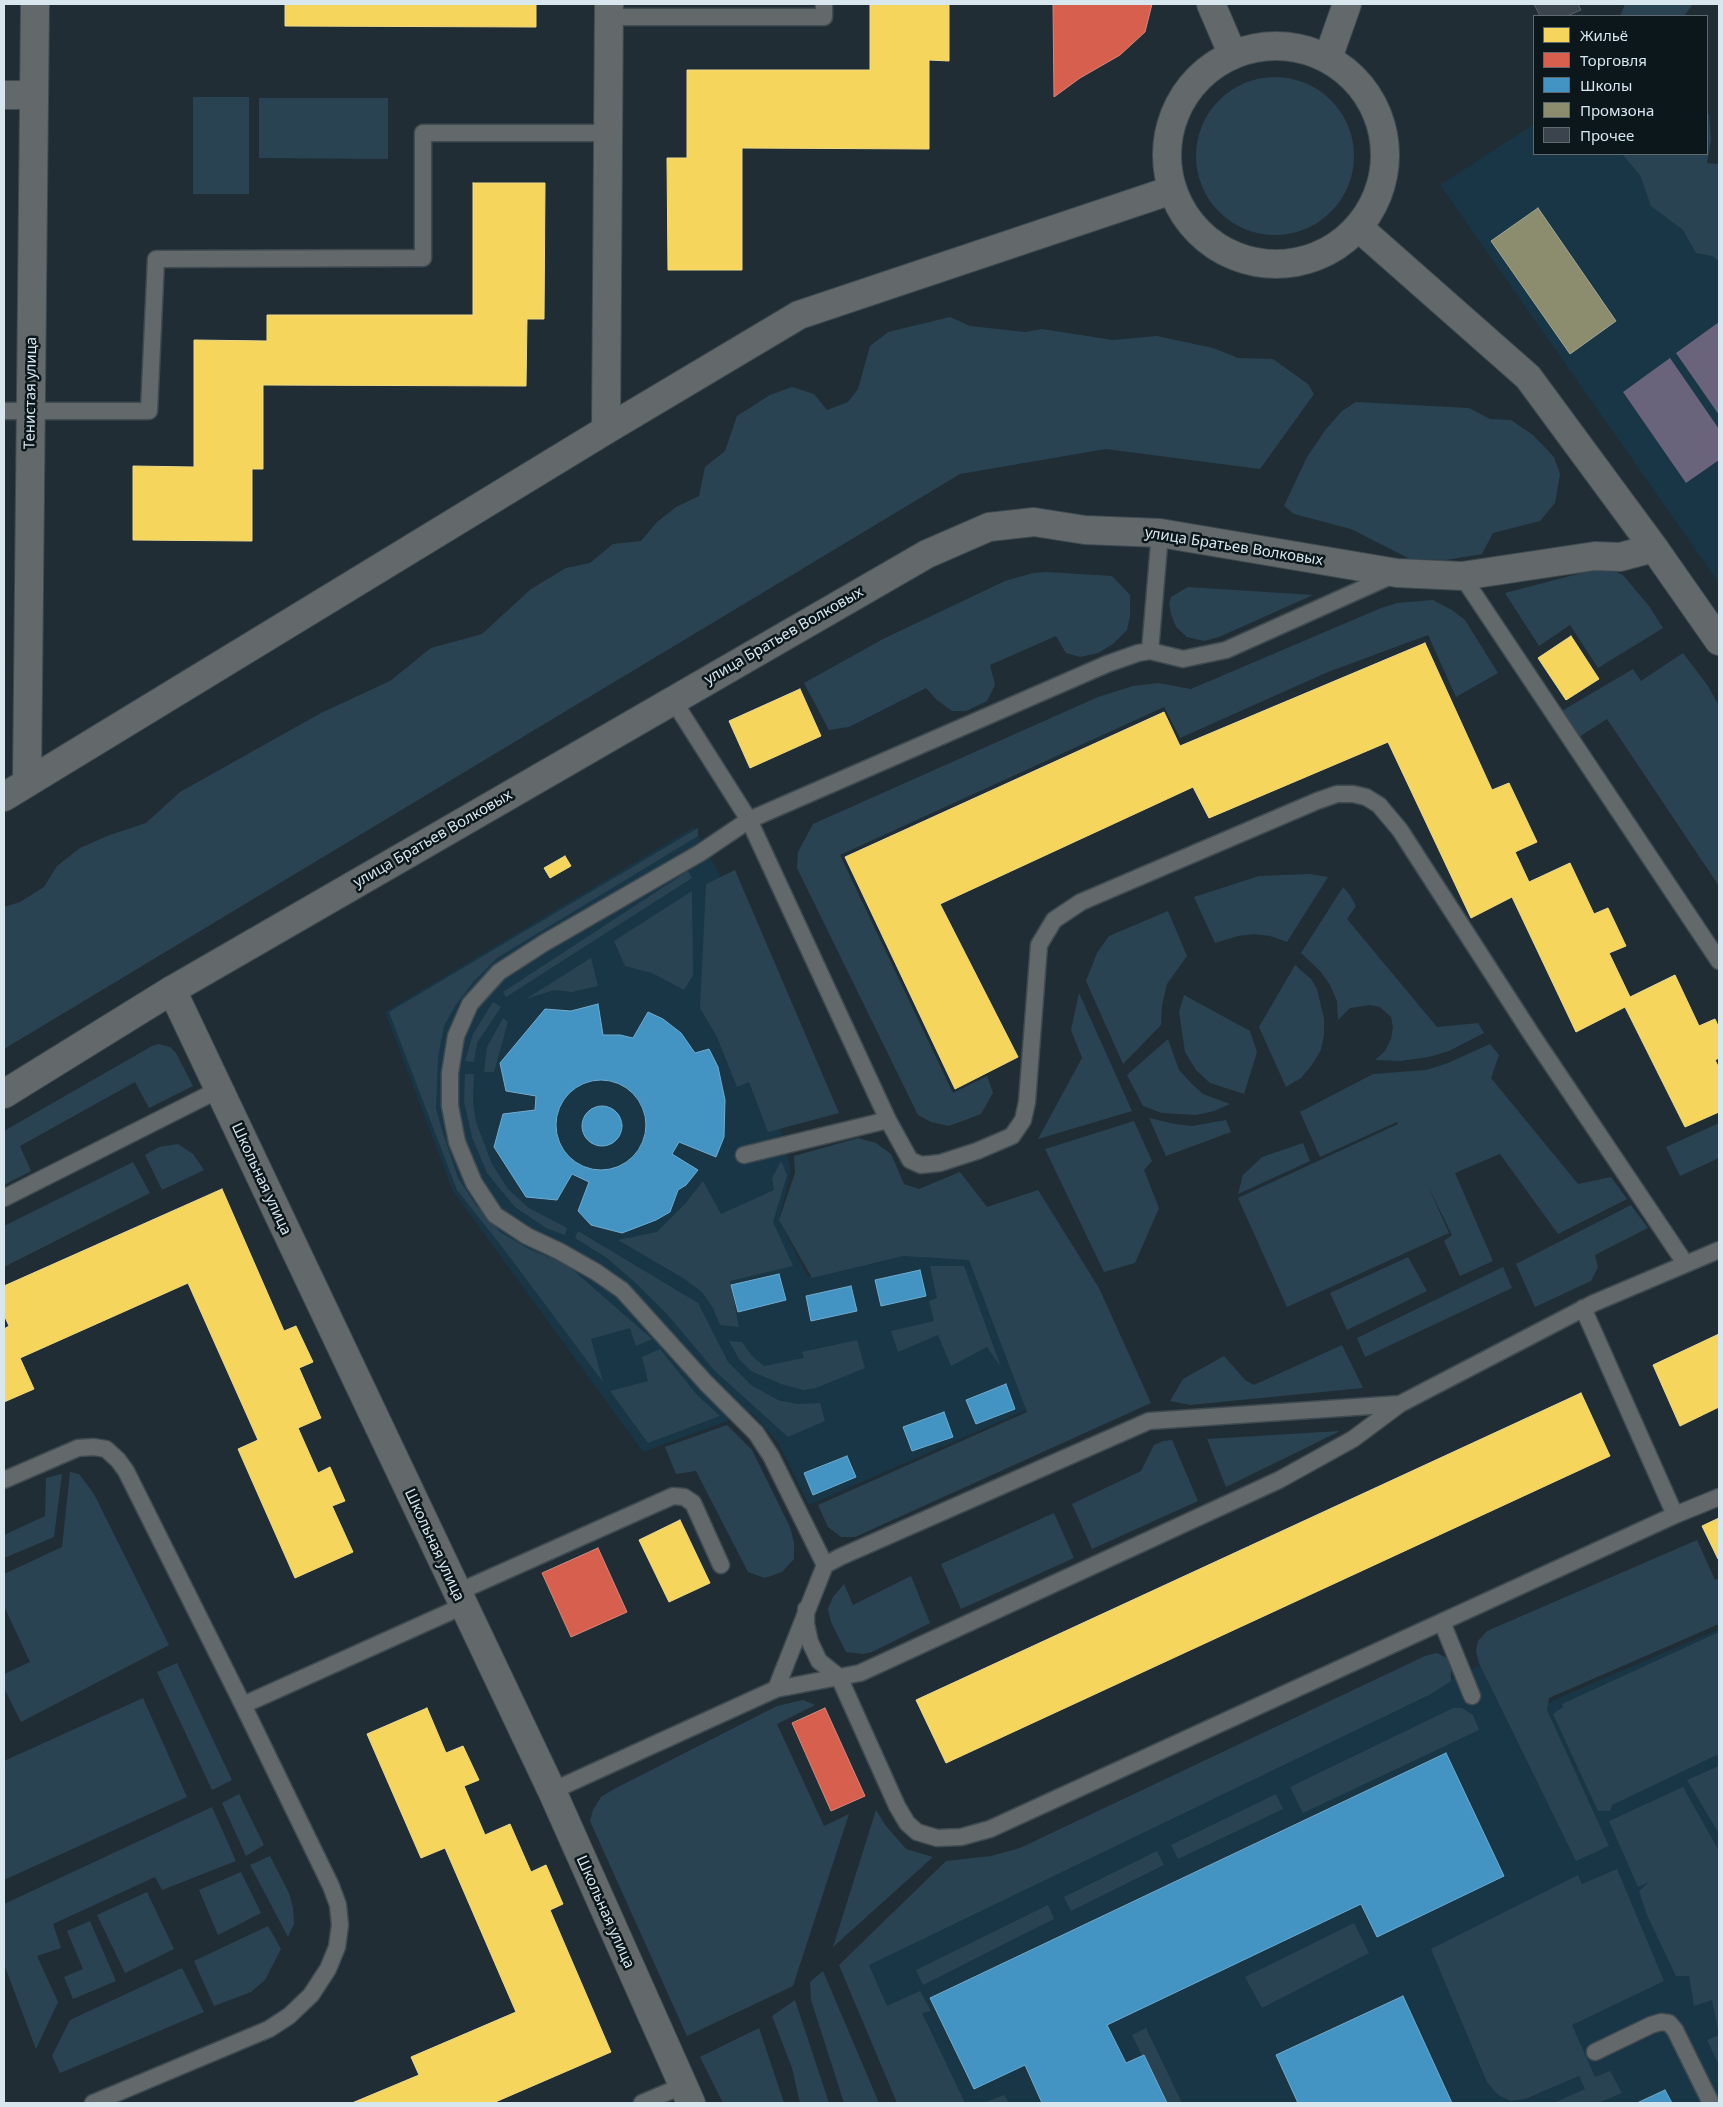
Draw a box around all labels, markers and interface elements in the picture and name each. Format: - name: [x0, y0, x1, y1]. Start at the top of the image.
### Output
- legend: [1533, 15, 1708, 155]
- text: Жильё: [1580, 25, 1628, 45]
- text: Торговля: [1580, 50, 1647, 70]
- text: Школы: [1580, 75, 1632, 95]
- text: Промзона: [1580, 100, 1654, 120]
- text: Прочее: [1580, 125, 1634, 145]
- street label: Тенистая улица: [21, 337, 41, 449]
- street label: улица Братьев Волковых: [1144, 524, 1324, 570]
- street label: улица Братьев Волковых: [701, 583, 867, 689]
- street label: улица Братьев Волковых: [350, 786, 516, 892]
- street label: Школьная улица: [227, 1120, 295, 1238]
- street label: Школьная улица: [400, 1486, 468, 1604]
- street label: Школьная улица: [572, 1853, 638, 1971]

